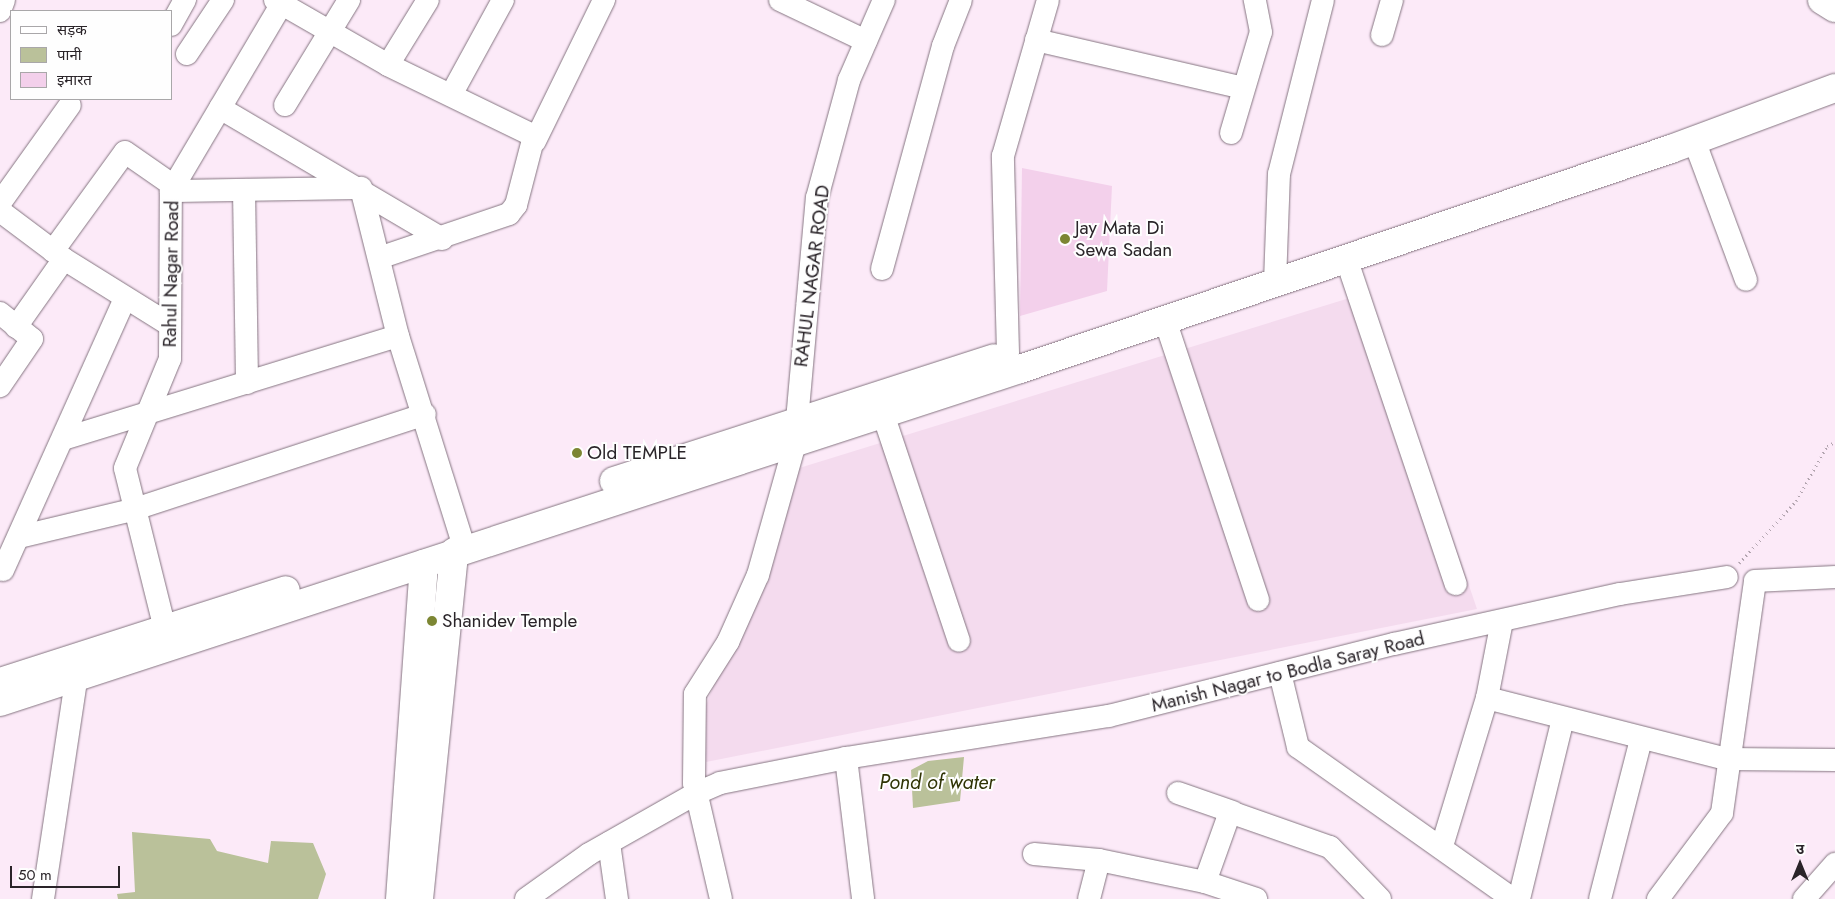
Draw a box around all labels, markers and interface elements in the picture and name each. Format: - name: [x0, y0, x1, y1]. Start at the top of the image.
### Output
- legend: [10, 10, 172, 100]
- text: सड़क: [57, 19, 87, 41]
- text: पानी: [57, 44, 82, 66]
- text: इमारत: [57, 69, 92, 91]
- street label: RAHUL NAGAR ROAD: [790, 184, 834, 368]
- street label: Rahul Nagar Road: [158, 200, 184, 348]
- place label: Jay Mata Di Sewa Sadan: [1075, 217, 1172, 261]
- marker: Jay Mata Di Sewa Sadan: [1059, 233, 1071, 245]
- place label: Old TEMPLE: [587, 442, 687, 464]
- marker: Old TEMPLE: [571, 447, 583, 459]
- place label: Shanidev Temple: [442, 610, 577, 632]
- marker: Shanidev Temple: [426, 615, 438, 627]
- street label: Manish Nagar to Bodla Saray Road: [1149, 627, 1427, 717]
- water label: Pond of water: [879, 770, 995, 794]
- north arrow: [1775, 839, 1825, 889]
- text: उ: [1796, 839, 1804, 859]
- scale bar: [12, 856, 122, 888]
- text: 50 m: [18, 864, 52, 886]

